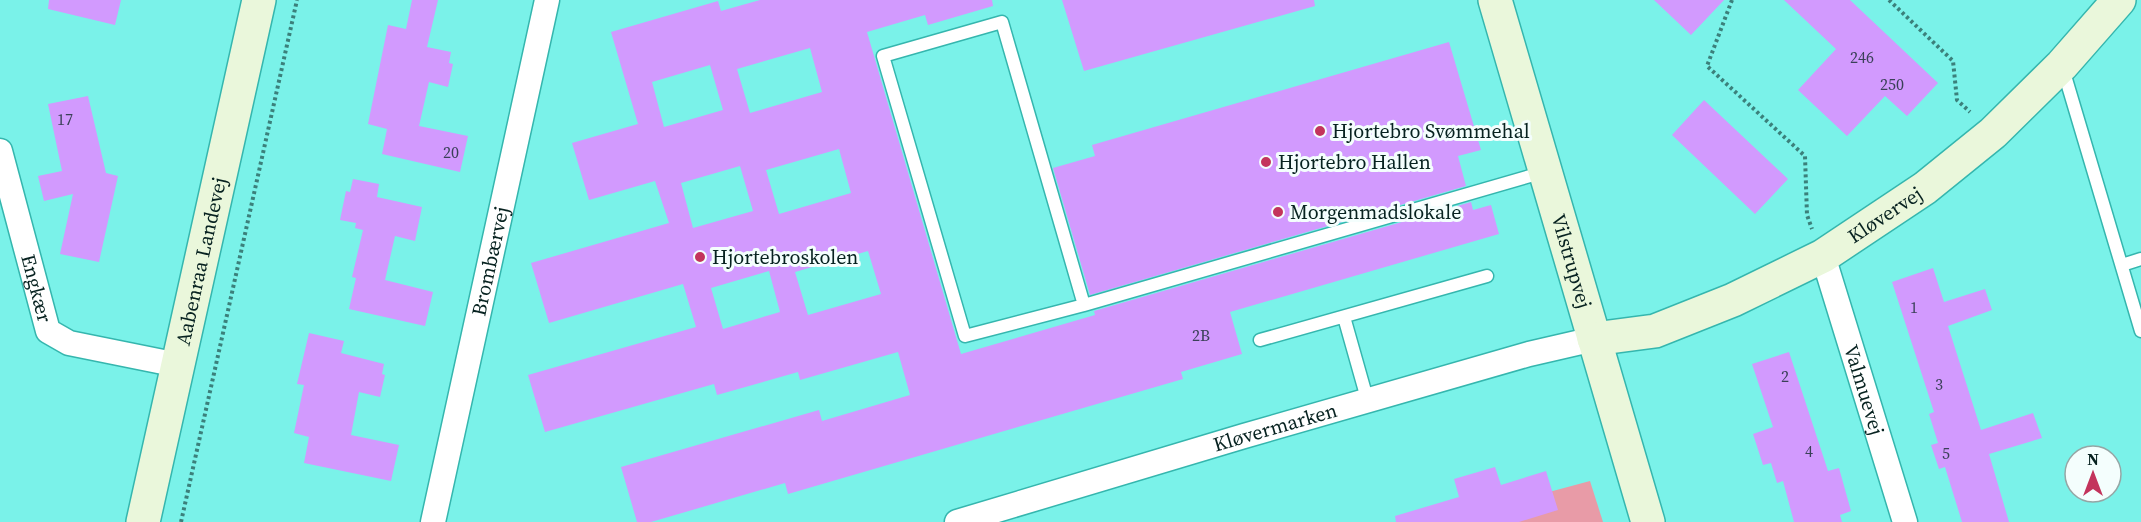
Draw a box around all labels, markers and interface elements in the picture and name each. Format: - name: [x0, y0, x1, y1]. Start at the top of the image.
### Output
- house number: 246: [1850, 46, 1874, 68]
- house number: 250: [1880, 73, 1904, 95]
- house number: 17: [57, 108, 73, 130]
- place label: Hjortebro Svømmehal: [1332, 117, 1530, 145]
- marker: Hjortebro Svømmehal: [1313, 124, 1327, 138]
- house number: 20: [443, 141, 459, 163]
- place label: Hjortebro Hallen: [1278, 148, 1431, 176]
- marker: Hjortebro Hallen: [1259, 155, 1273, 169]
- street label: Aabenraa Landevej: [169, 175, 233, 348]
- street label: Kløvervej: [1842, 180, 1928, 250]
- place label: Morgenmadslokale: [1290, 198, 1461, 226]
- street label: Brombærvej: [464, 204, 516, 318]
- marker: Morgenmadslokale: [1271, 205, 1285, 219]
- street label: Vilstrupvej: [1544, 211, 1599, 312]
- place label: Hjortebroskolen: [712, 243, 858, 271]
- marker: Hjortebroskolen: [693, 250, 707, 264]
- street label: Engkær: [14, 251, 59, 326]
- house number: 1: [1910, 296, 1918, 318]
- house number: 2B: [1192, 324, 1210, 346]
- street label: Valmuevej: [1837, 341, 1891, 438]
- house number: 2: [1781, 365, 1789, 387]
- house number: 3: [1935, 373, 1943, 395]
- street label: Kløvermarken: [1210, 396, 1340, 458]
- house number: 4: [1805, 440, 1813, 462]
- house number: 5: [1942, 442, 1950, 464]
- north arrow: [2063, 444, 2123, 504]
- text: N: [2087, 448, 2099, 470]

